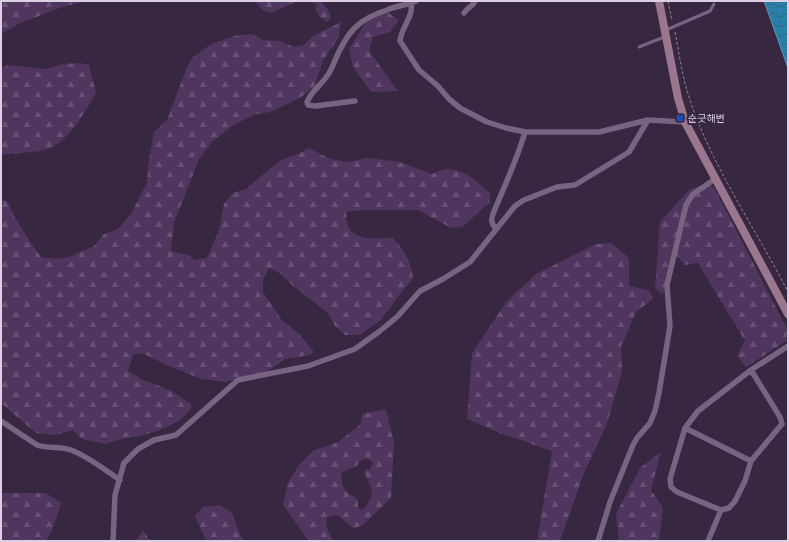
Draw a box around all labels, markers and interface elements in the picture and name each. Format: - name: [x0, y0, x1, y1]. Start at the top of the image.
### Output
- marker: 순긋해변: [675, 113, 685, 123]
- place label: 순긋해변: [688, 113, 725, 124]

